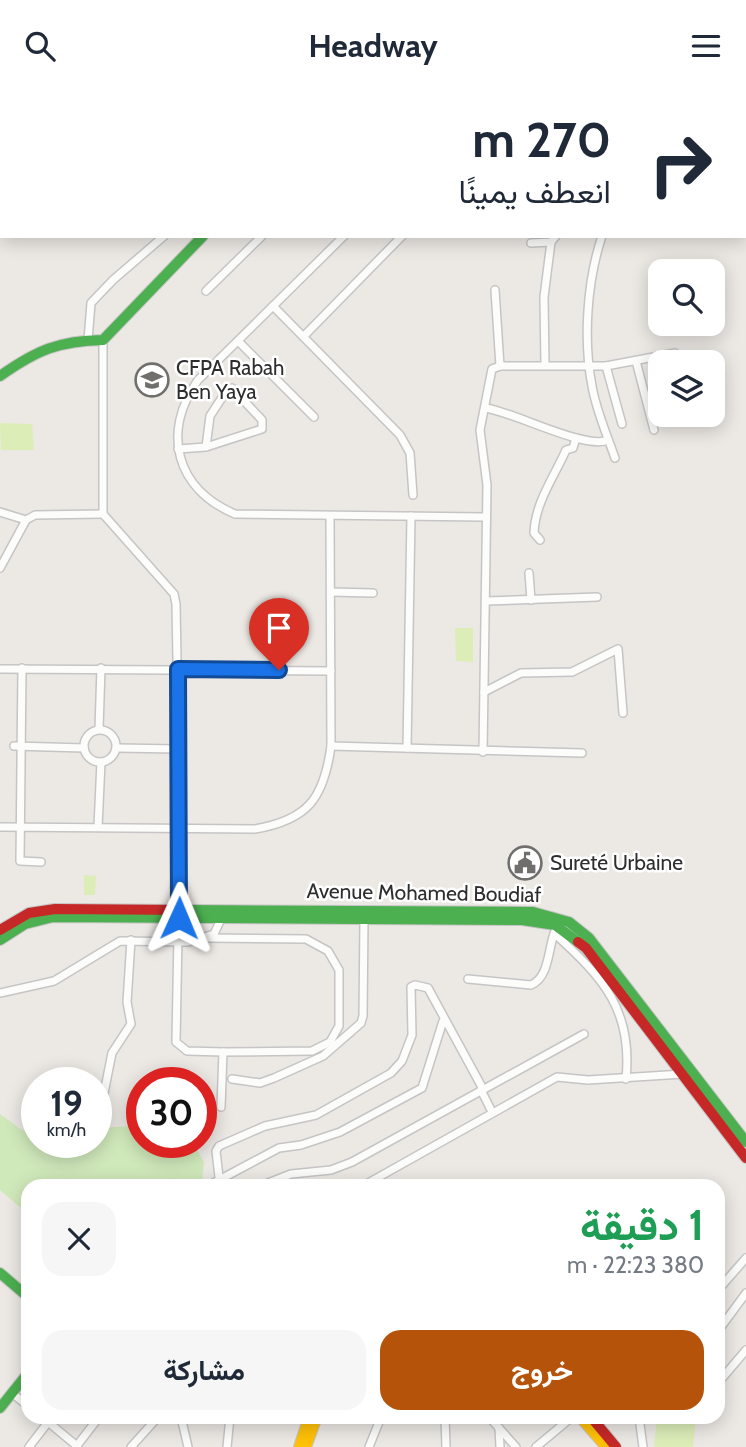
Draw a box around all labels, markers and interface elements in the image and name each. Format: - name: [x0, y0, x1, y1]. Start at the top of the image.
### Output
- text: Headway: [308, 26, 438, 65]
- icon: search: [21, 27, 59, 65]
- icon: menu: [687, 27, 725, 65]
- text: 270 m: [472, 110, 611, 169]
- icon: right: [635, 119, 726, 210]
- text: انعطف يمينًا: [459, 172, 611, 211]
- map controls: [648, 259, 725, 427]
- button: search: [648, 259, 725, 336]
- button: layers: [648, 350, 725, 427]
- place label: CFPA Rabah Ben Yaya: [176, 355, 285, 404]
- school or university icon: CFPA Rabah Ben Yaya: [133, 361, 171, 399]
- pin: [249, 598, 309, 670]
- icon: arrive: [260, 609, 298, 647]
- public building icon: Sureté Urbaine: [506, 844, 544, 882]
- place label: Sureté Urbaine: [550, 850, 683, 875]
- street label: Avenue Mohamed Boudiaf: [306, 878, 542, 907]
- position arrow: [142, 881, 216, 955]
- speed limit sign: 30: [126, 1067, 217, 1158]
- text: 19: [50, 1082, 83, 1125]
- text: km/h: [47, 1119, 86, 1141]
- text: 1 دقيقة: [580, 1199, 704, 1251]
- button: close: [42, 1202, 116, 1276]
- text: 380 m · 22:23: [567, 1251, 704, 1279]
- button: مشاركة: [42, 1330, 366, 1410]
- button: خروج: [380, 1330, 704, 1410]

